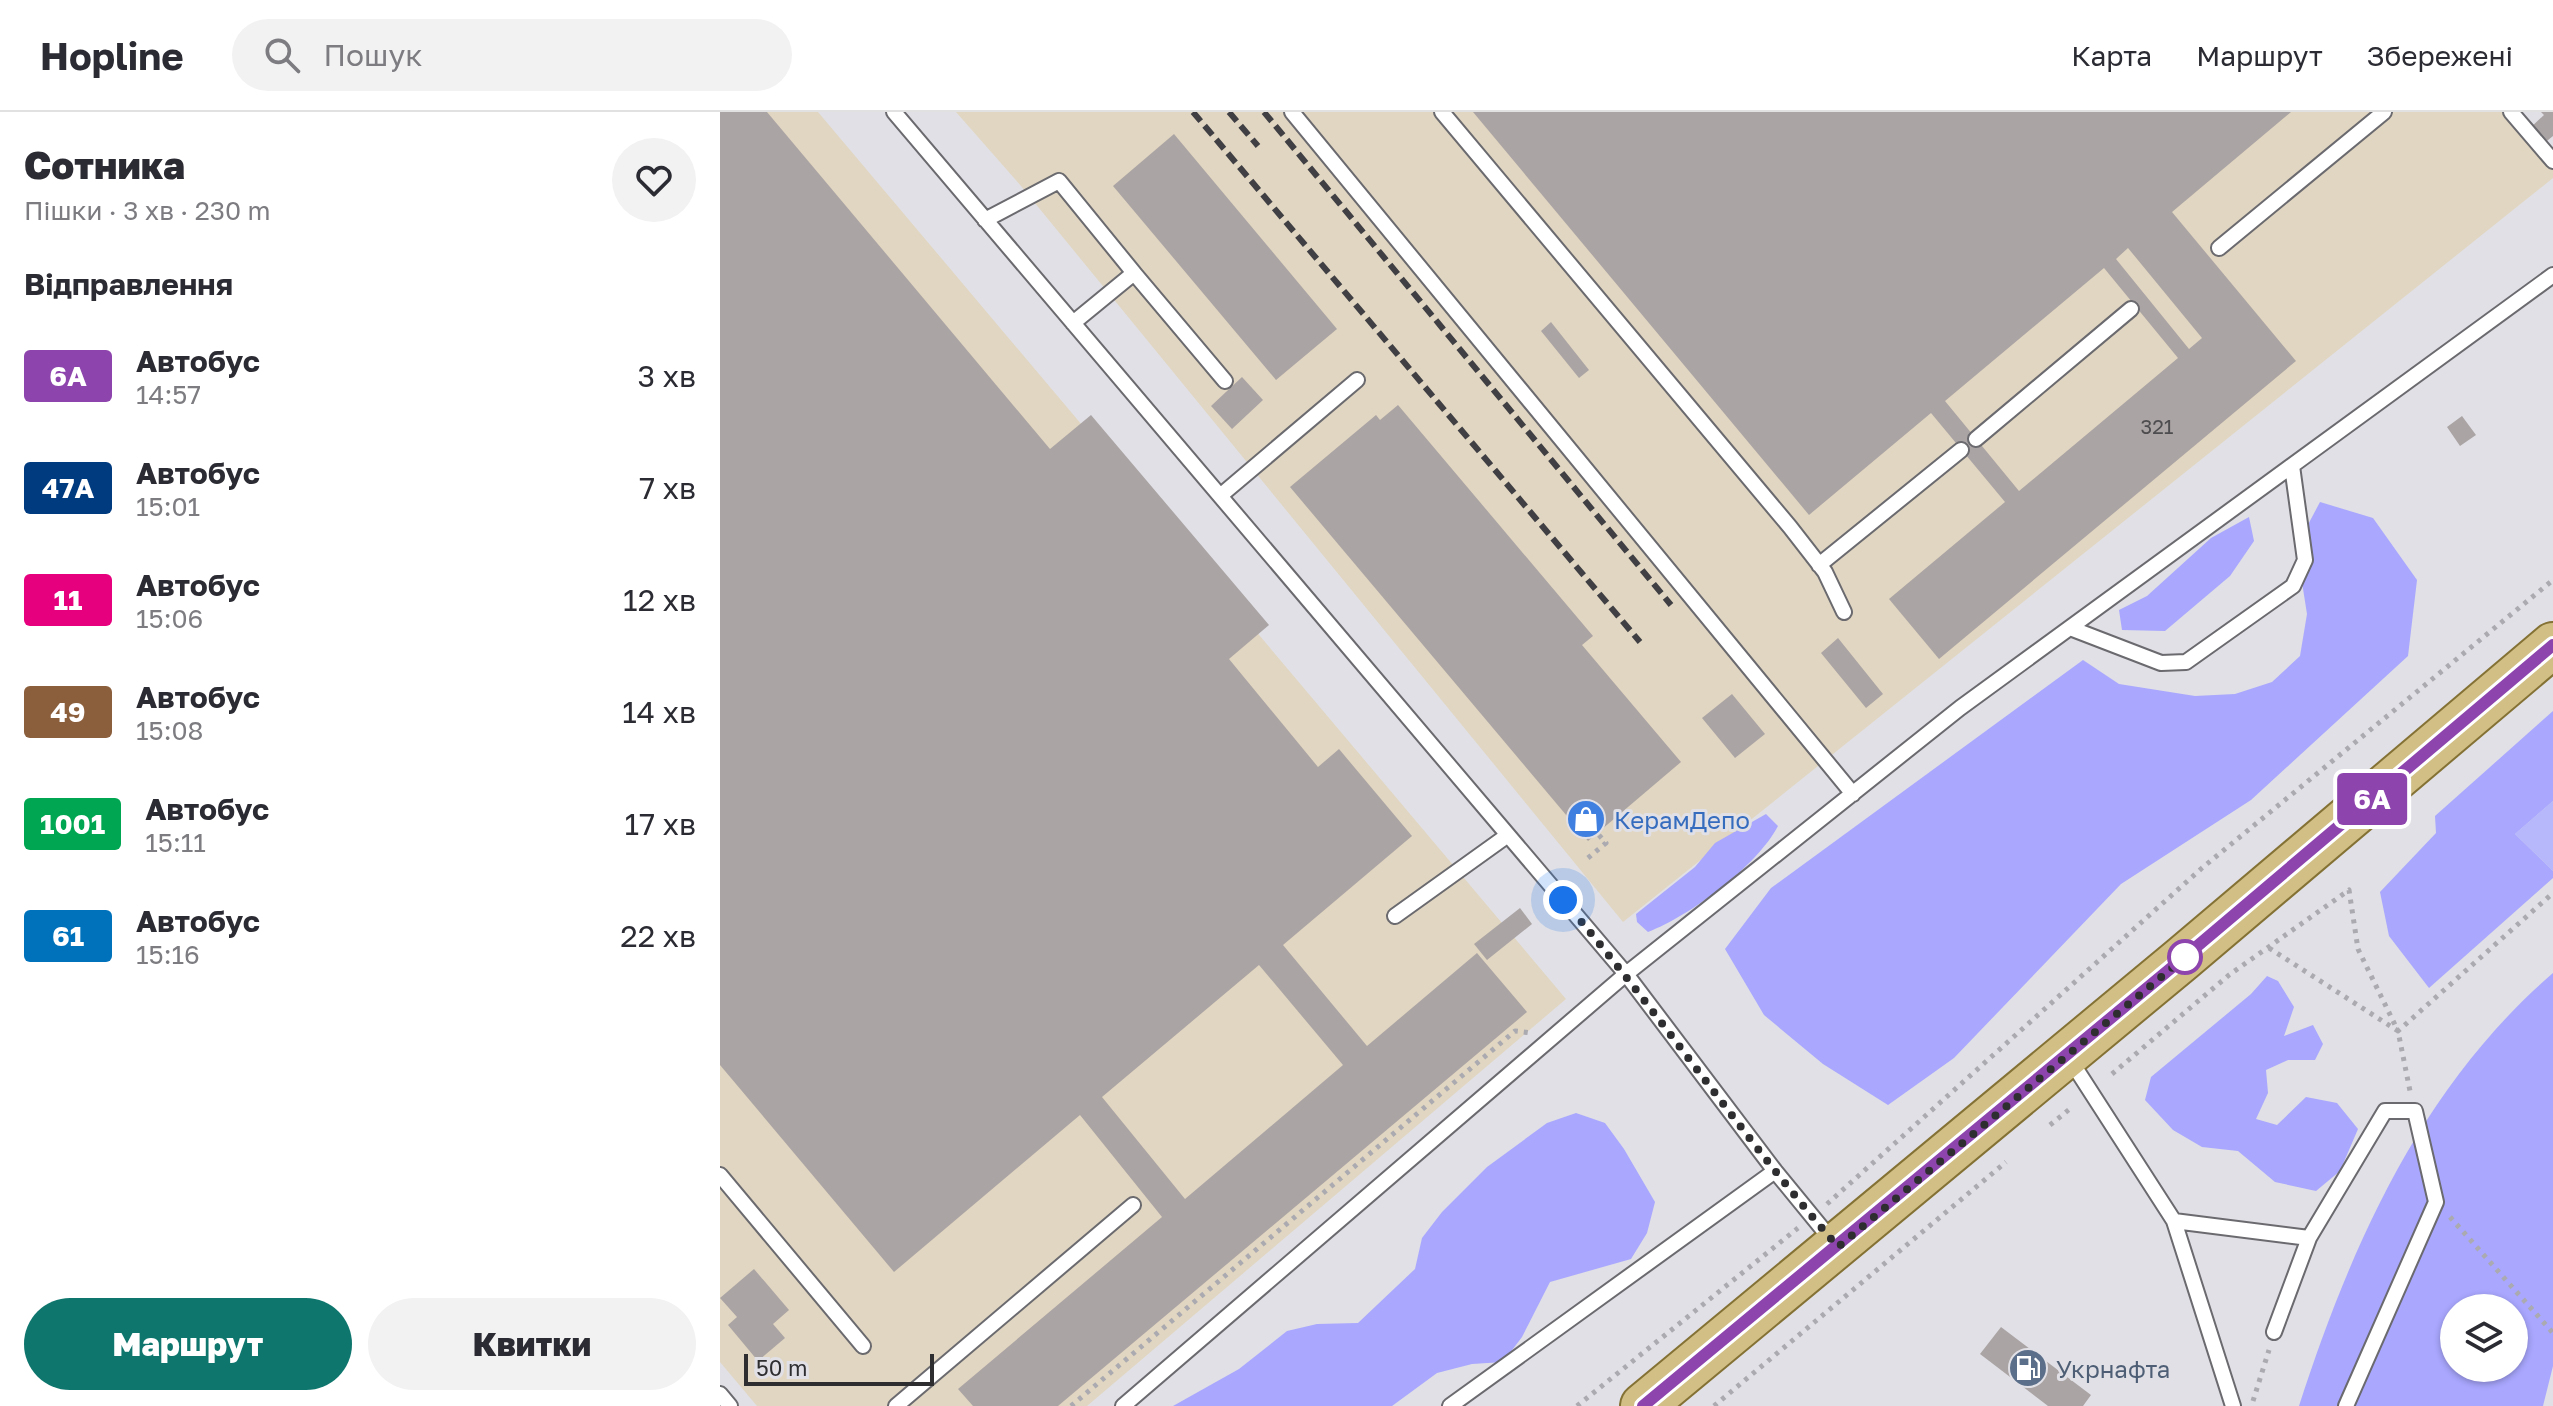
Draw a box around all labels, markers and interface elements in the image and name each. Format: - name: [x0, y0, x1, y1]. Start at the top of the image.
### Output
- search box: [232, 19, 792, 91]
- text: Hopline: [40, 33, 184, 78]
- icon: search: [260, 33, 304, 77]
- text: Пошук: [324, 37, 422, 73]
- text: Карта: [2071, 39, 2152, 72]
- text: Маршрут: [2196, 39, 2323, 72]
- text: Збережені: [2367, 39, 2513, 72]
- button: heart: [612, 138, 696, 222]
- text: Сотника: [24, 142, 185, 187]
- text: Пішки · 3 хв · 230 m: [24, 195, 271, 226]
- text: Відправлення: [24, 266, 233, 302]
- text: Автобус: [136, 343, 260, 379]
- text: 3 хв: [638, 358, 696, 394]
- text: 6А: [49, 359, 87, 392]
- text: 14:57: [136, 379, 201, 410]
- house number: 321: [2141, 414, 2174, 438]
- text: Автобус: [136, 455, 260, 491]
- text: 7 хв: [639, 470, 696, 506]
- text: 47А: [42, 471, 94, 504]
- text: 15:01: [136, 491, 200, 522]
- text: Автобус: [136, 567, 260, 603]
- text: 12 хв: [623, 582, 696, 618]
- text: 11: [54, 583, 82, 616]
- text: 15:06: [136, 603, 203, 634]
- text: Автобус: [136, 679, 260, 715]
- text: 14 хв: [622, 694, 696, 730]
- text: 49: [50, 695, 86, 728]
- text: 15:08: [136, 715, 203, 746]
- line badge: 6А: [2336, 773, 2408, 825]
- text: 6А: [2353, 782, 2391, 815]
- text: Автобус: [145, 791, 269, 827]
- shop icon: КерамДепо: [1565, 798, 1607, 840]
- place label: КерамДепо: [1614, 805, 1750, 834]
- text: 17 хв: [625, 806, 696, 842]
- text: 1001: [40, 807, 105, 840]
- text: 15:11: [145, 827, 206, 858]
- your location: [1543, 880, 1583, 920]
- text: Автобус: [136, 903, 260, 939]
- text: 22 хв: [620, 918, 696, 954]
- text: 61: [52, 919, 84, 952]
- text: 15:16: [136, 939, 200, 970]
- unlabelled marker: [2168, 940, 2202, 974]
- map controls: [2440, 1294, 2528, 1382]
- button: layers: [2440, 1294, 2528, 1382]
- button: Маршрут: [24, 1298, 352, 1390]
- button: Квитки: [368, 1298, 696, 1390]
- fuel station icon: Укрнафта: [2007, 1347, 2049, 1389]
- scale bar: [744, 1350, 934, 1386]
- text: 50 m: [756, 1354, 807, 1381]
- place label: Укрнафта: [2056, 1354, 2170, 1383]

